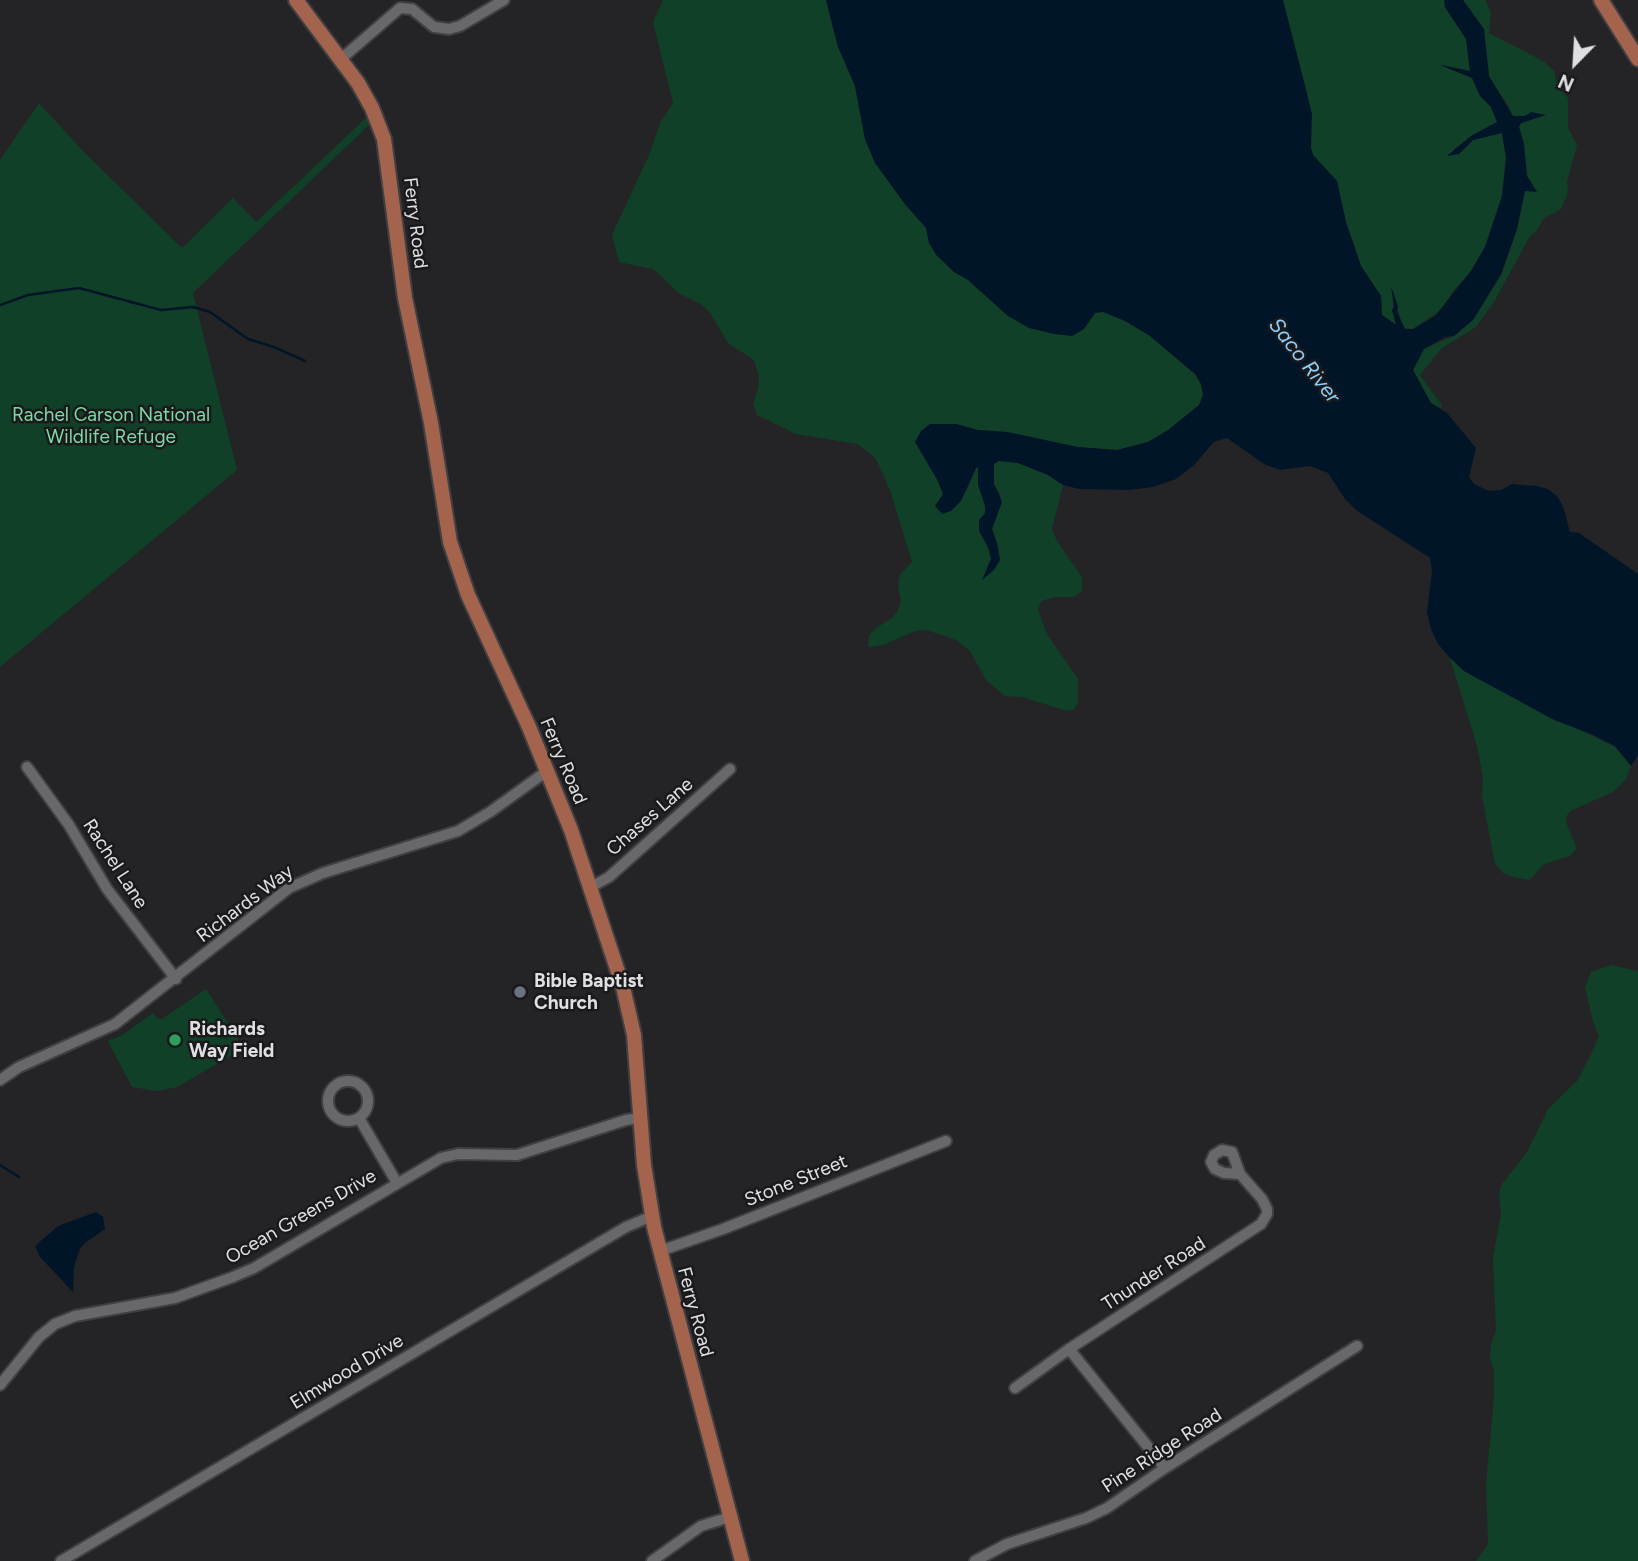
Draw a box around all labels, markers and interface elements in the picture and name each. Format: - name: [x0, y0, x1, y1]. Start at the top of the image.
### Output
- north arrow: [1540, 28, 1610, 98]
- text: N: [1555, 69, 1578, 96]
- street label: Ferry Road: [398, 176, 432, 270]
- water label: Saco River: [1263, 313, 1345, 409]
- park label: Rachel Carson National Wildlife Refuge: [12, 404, 210, 448]
- street label: Ferry Road: [535, 714, 591, 808]
- street label: Chases Lane: [602, 773, 698, 861]
- street label: Rachel Lane: [78, 815, 152, 913]
- street label: Richards Way: [192, 860, 298, 948]
- place label: Bible Baptist Church: [534, 970, 644, 1014]
- marker: Bible Baptist Church: [512, 984, 528, 1000]
- place label: Richards Way Field: [189, 1018, 274, 1062]
- marker: Richards Way Field: [167, 1032, 183, 1048]
- street label: Stone Street: [741, 1150, 851, 1212]
- street label: Ocean Greens Drive: [222, 1165, 380, 1269]
- street label: Thunder Road: [1098, 1232, 1210, 1316]
- street label: Ferry Road: [672, 1265, 718, 1359]
- street label: Elmwood Drive: [286, 1329, 408, 1415]
- street label: Pine Ridge Road: [1098, 1404, 1226, 1498]

